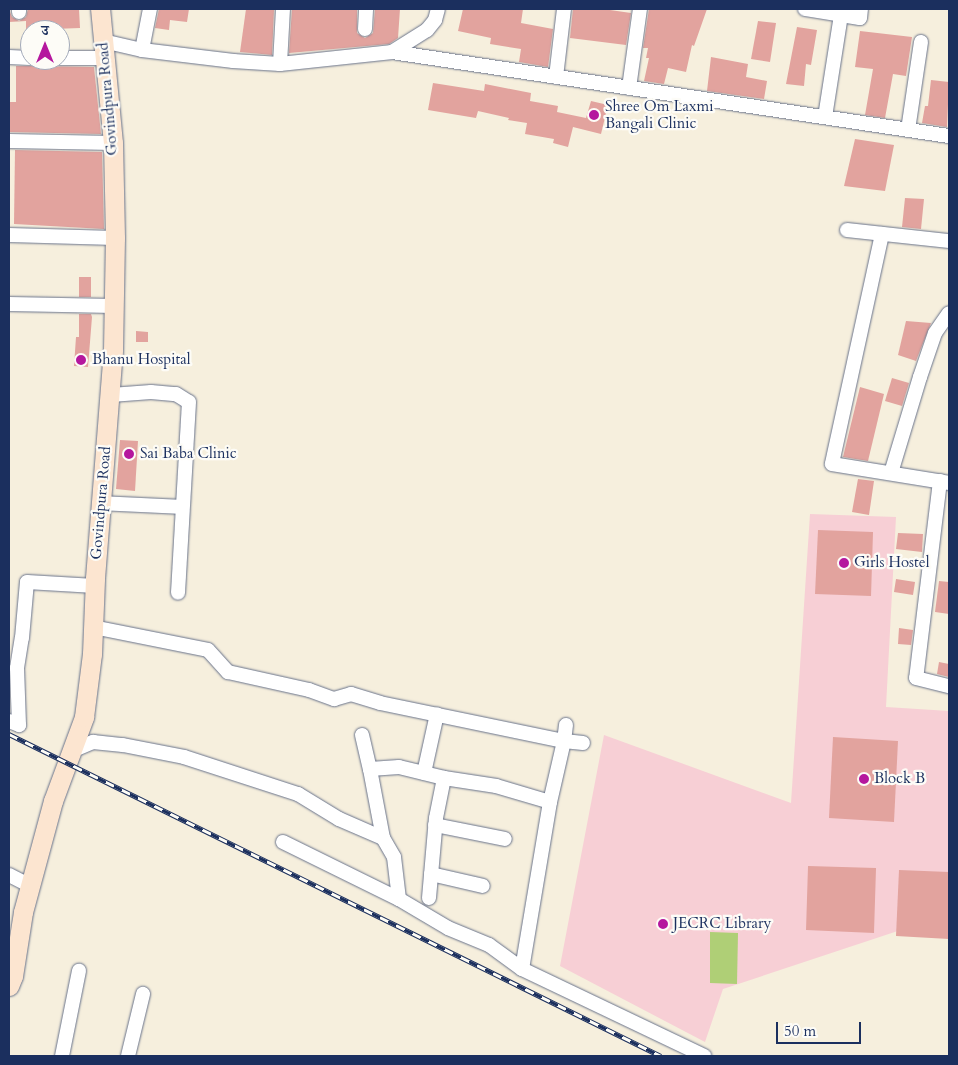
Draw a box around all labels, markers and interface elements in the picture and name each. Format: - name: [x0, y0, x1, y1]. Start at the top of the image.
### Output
- north arrow: [20, 20, 70, 70]
- text: उ: [41, 21, 49, 40]
- street label: Govindpura Road: [94, 42, 122, 156]
- place label: Shree Om Laxmi Bangali Clinic: [605, 97, 713, 132]
- marker: Shree Om Laxmi Bangali Clinic: [587, 108, 601, 122]
- place label: Bhanu Hospital: [92, 351, 191, 369]
- marker: Bhanu Hospital: [74, 353, 88, 367]
- place label: Sai Baba Clinic: [140, 445, 237, 463]
- street label: Govindpura Road: [87, 446, 115, 560]
- marker: Sai Baba Clinic: [122, 447, 136, 461]
- place label: Girls Hostel: [854, 554, 929, 572]
- marker: Girls Hostel: [838, 557, 850, 569]
- place label: Block B: [874, 770, 925, 788]
- marker: Block B: [858, 773, 870, 785]
- place label: JECRC Library: [673, 915, 771, 933]
- marker: JECRC Library: [657, 918, 669, 930]
- scale bar: [778, 1012, 863, 1044]
- text: 50 m: [784, 1021, 816, 1041]

